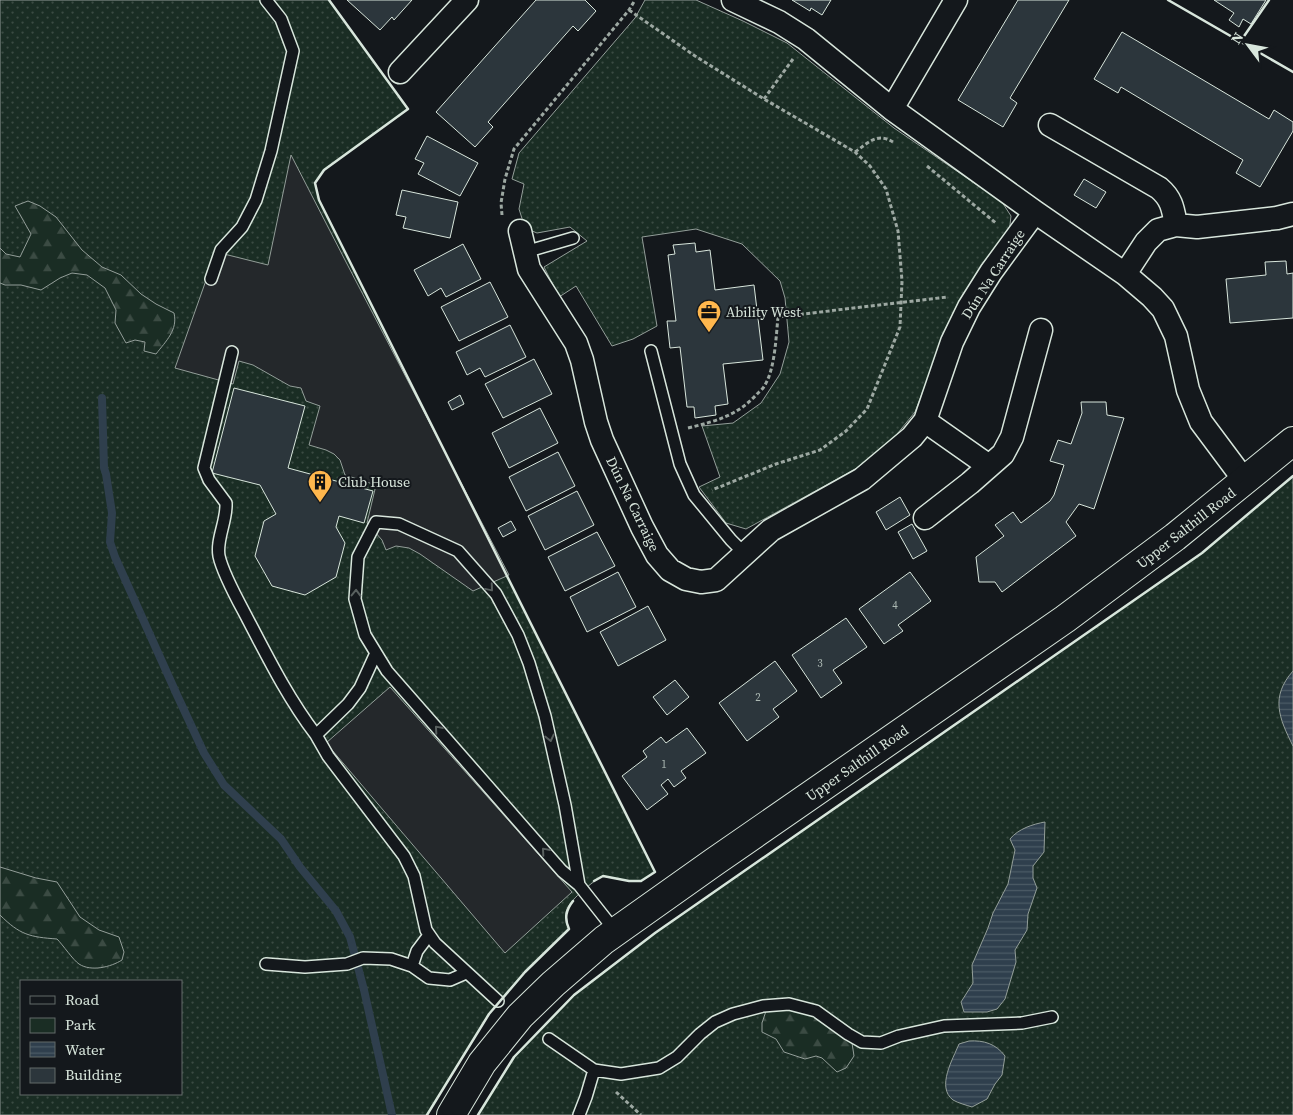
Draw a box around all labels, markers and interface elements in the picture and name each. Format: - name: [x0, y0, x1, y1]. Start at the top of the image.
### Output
- north arrow: [1223, 20, 1273, 70]
- text: N: [1226, 28, 1248, 48]
- street label: Dún Na Carraige: [956, 225, 1030, 323]
- office icon: Ability West: [696, 299, 722, 333]
- place label: Ability West: [726, 302, 801, 322]
- street label: Dún Na Carraige: [601, 453, 665, 555]
- building icon: Club House: [307, 469, 333, 503]
- place label: Club House: [338, 472, 410, 492]
- street label: Upper Salthill Road: [1132, 483, 1240, 573]
- one-way arrow: [485, 583, 494, 592]
- one-way arrow: [351, 588, 361, 596]
- house number: 4: [892, 598, 898, 613]
- house number: 3: [817, 656, 823, 671]
- house number: 2: [755, 690, 761, 705]
- street label: Upper Salthill Road: [802, 720, 912, 806]
- one-way arrow: [434, 725, 443, 734]
- one-way arrow: [544, 733, 555, 742]
- house number: 1: [661, 757, 667, 772]
- one-way arrow: [542, 848, 550, 857]
- legend: [20, 980, 182, 1095]
- text: Road: [65, 989, 99, 1010]
- text: Park: [65, 1014, 97, 1035]
- text: Water: [65, 1039, 106, 1060]
- text: Building: [65, 1064, 122, 1085]

